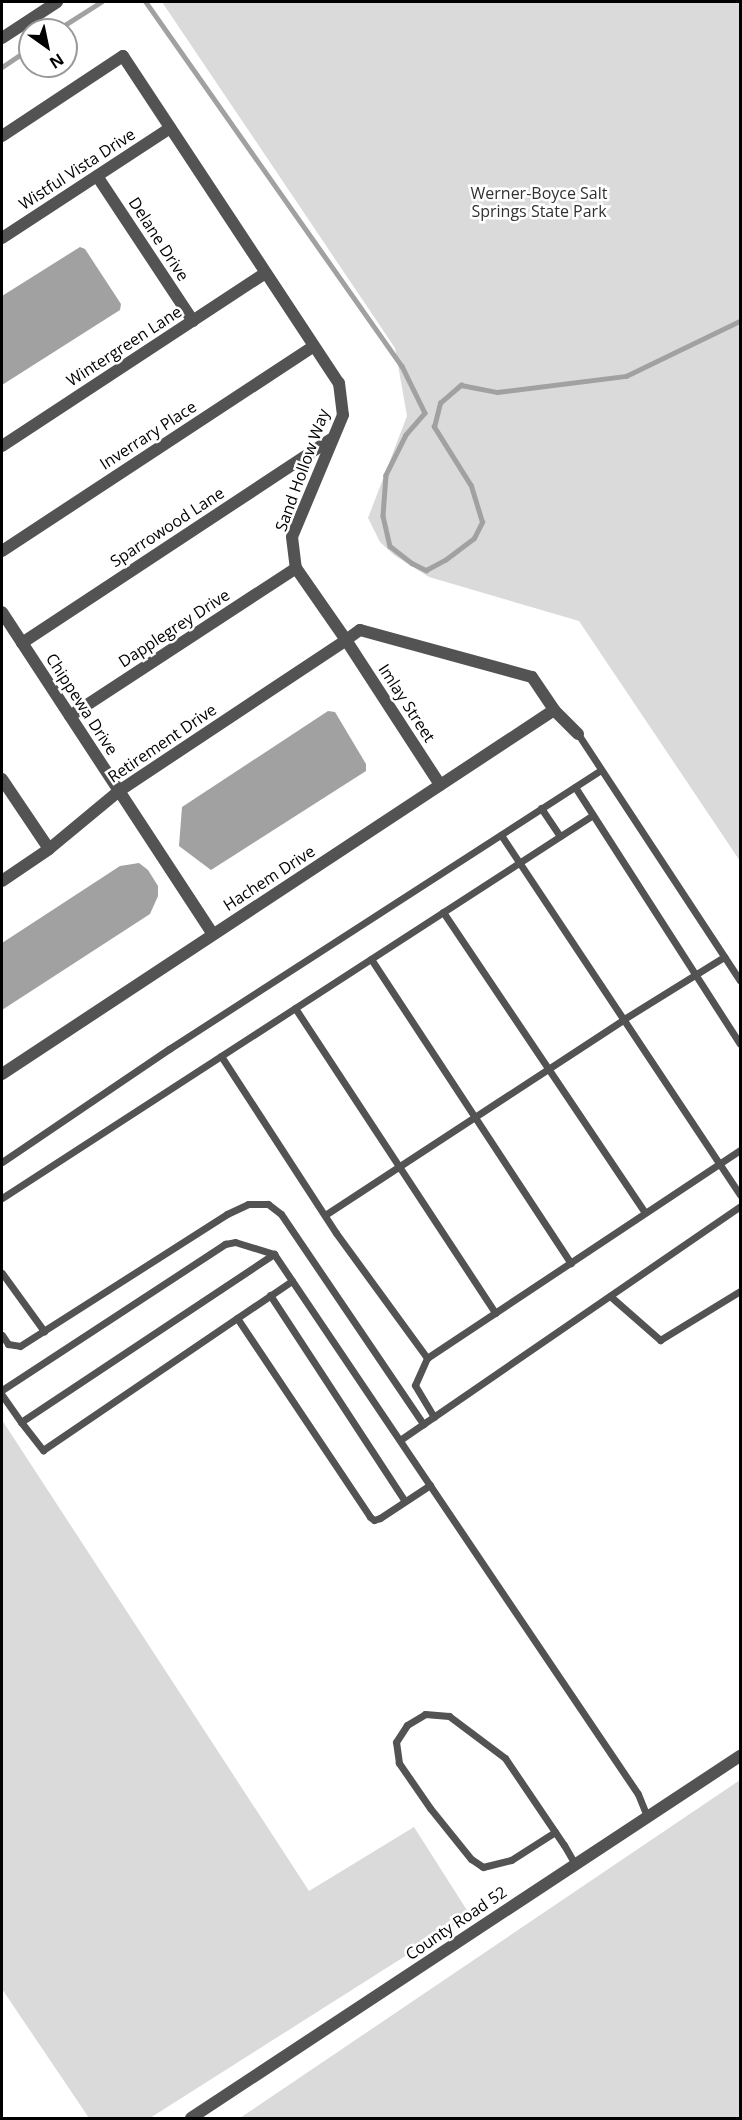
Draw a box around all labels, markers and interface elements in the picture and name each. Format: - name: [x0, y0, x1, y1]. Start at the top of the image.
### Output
- north arrow: [18, 18, 78, 78]
- text: N: [45, 49, 68, 74]
- street label: Wistful Vista Drive: [15, 124, 139, 214]
- park label: Werner-Boyce Salt Springs State Park: [471, 183, 607, 221]
- street label: Delane Drive: [125, 194, 193, 284]
- street label: Wintergreen Lane: [63, 302, 185, 390]
- street label: Inverrary Place: [96, 397, 200, 473]
- street label: Sand Hollow Way: [271, 406, 333, 534]
- street label: Sparrowood Lane: [107, 483, 227, 571]
- street label: Dapplegrey Drive: [115, 585, 233, 671]
- street label: Chippewa Drive: [42, 650, 122, 758]
- street label: Imlay Street: [375, 660, 439, 746]
- street label: Retirement Drive: [104, 700, 220, 786]
- street label: Hachem Drive: [220, 841, 318, 915]
- street label: County Road 52: [402, 1882, 510, 1964]

